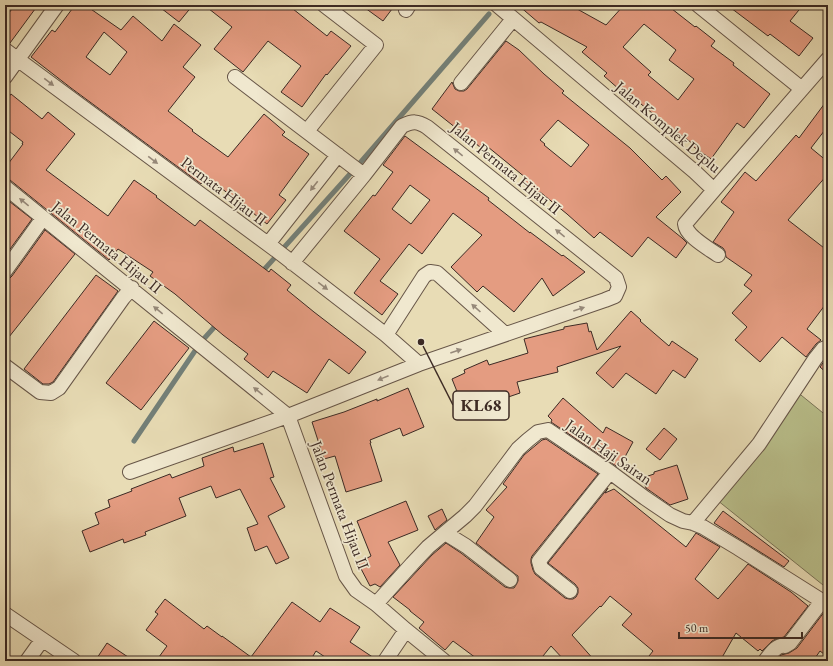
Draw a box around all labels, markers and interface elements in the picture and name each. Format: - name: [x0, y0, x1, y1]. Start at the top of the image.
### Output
- street label: Jalan Komplek Deplu: [609, 75, 726, 178]
- one-way arrow: [44, 78, 54, 86]
- street label: Jalan Permata Hijau II: [445, 116, 566, 219]
- one-way arrow: [453, 147, 464, 156]
- street label: Permata Hijau II: [177, 152, 272, 231]
- one-way arrow: [148, 155, 159, 164]
- one-way arrow: [310, 180, 319, 191]
- street label: Jalan Permata Hijau II: [46, 195, 167, 298]
- one-way arrow: [18, 198, 29, 207]
- one-way arrow: [554, 228, 565, 237]
- one-way arrow: [317, 282, 328, 291]
- one-way arrow: [471, 303, 481, 313]
- one-way arrow: [152, 305, 163, 314]
- one-way arrow: [574, 306, 586, 312]
- one-way arrow: [451, 348, 463, 354]
- one-way arrow: [377, 376, 389, 382]
- one-way arrow: [252, 387, 263, 395]
- callout: KL68: [453, 391, 509, 420]
- text: KL68: [461, 394, 501, 416]
- street label: Jalan Haji Sairan: [560, 413, 657, 490]
- street label: Jalan Permata Hijau II: [305, 436, 374, 573]
- scale bar: [679, 614, 802, 640]
- text: 50 m: [685, 620, 709, 636]

